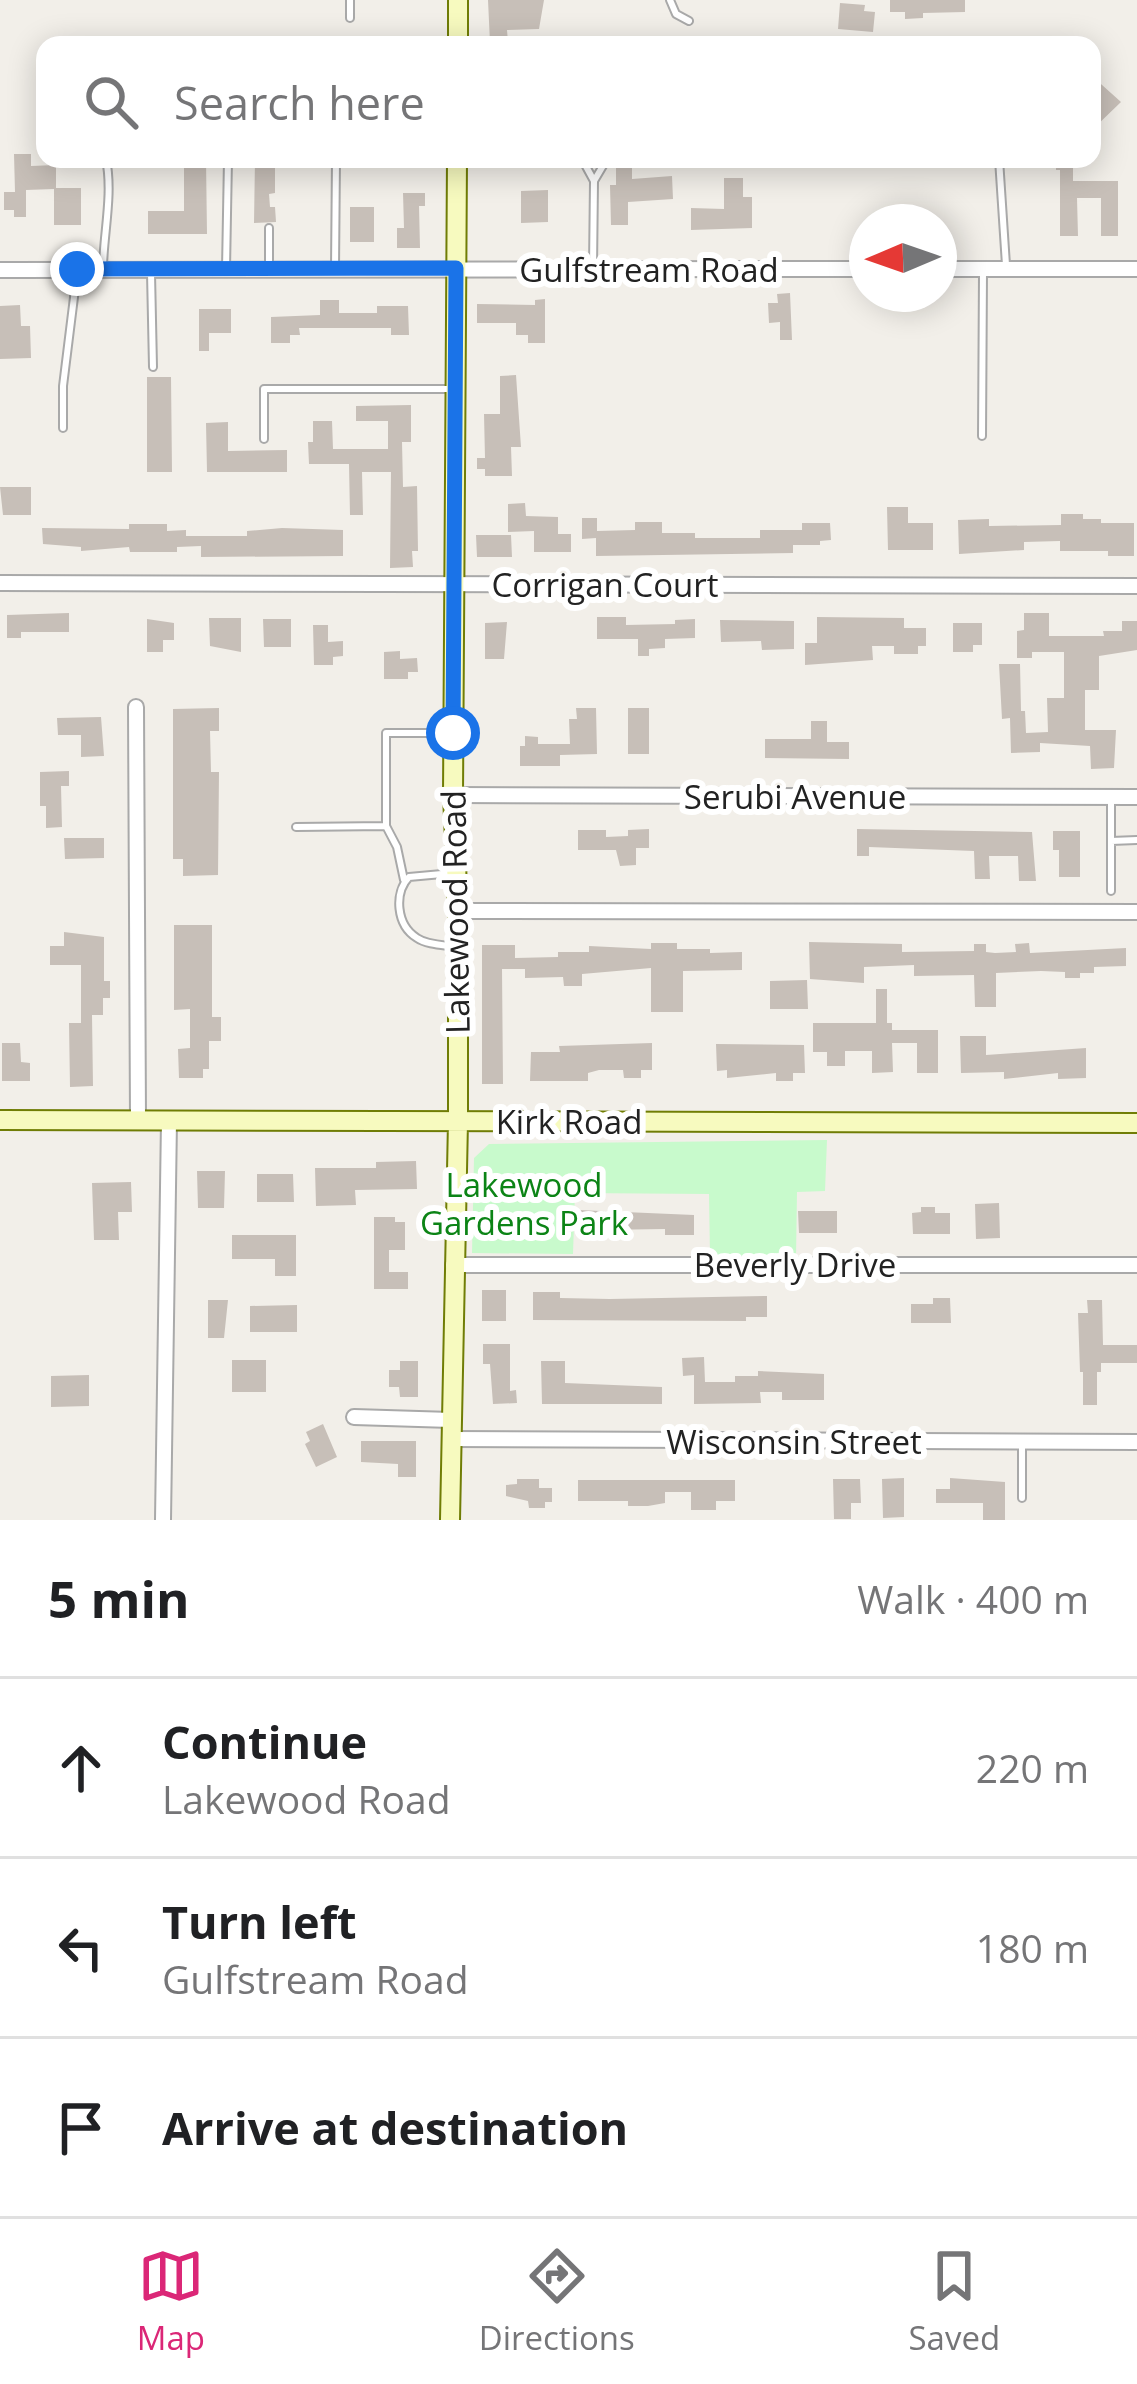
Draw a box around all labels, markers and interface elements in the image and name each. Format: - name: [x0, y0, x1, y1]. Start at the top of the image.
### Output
- search box: [36, 36, 1101, 168]
- icon: search: [78, 69, 144, 135]
- text: Search here: [174, 72, 425, 133]
- north arrow: [849, 204, 957, 312]
- route end: [50, 242, 104, 296]
- street label: Gulfstream Road: [519, 247, 779, 292]
- street label: Corrigan Court: [491, 562, 719, 607]
- route start: [426, 706, 480, 760]
- street label: Serubi Avenue: [684, 774, 906, 819]
- street label: Lakewood Road: [430, 790, 480, 1034]
- street label: Kirk Road: [496, 1099, 642, 1144]
- park label: Lakewood Gardens Park: [420, 1162, 629, 1245]
- street label: Beverly Drive: [694, 1242, 896, 1287]
- street label: Wisconsin Street: [666, 1419, 922, 1464]
- text: 5 min: [48, 1563, 190, 1633]
- text: Walk · 400 m: [857, 1572, 1089, 1625]
- text: Continue: [162, 1711, 367, 1772]
- icon: ahead: [48, 1735, 114, 1801]
- text: 220 m: [976, 1741, 1089, 1794]
- text: Lakewood Road: [162, 1772, 451, 1825]
- text: Turn left: [162, 1891, 357, 1952]
- icon: left: [48, 1915, 114, 1981]
- text: 180 m: [976, 1921, 1089, 1974]
- text: Gulfstream Road: [162, 1952, 469, 2005]
- icon: arrive: [48, 2095, 114, 2161]
- text: Arrive at destination: [162, 2097, 628, 2158]
- tab: Map: [137, 2243, 205, 2360]
- tab: Directions: [479, 2243, 635, 2360]
- tab: Saved: [908, 2243, 1000, 2360]

